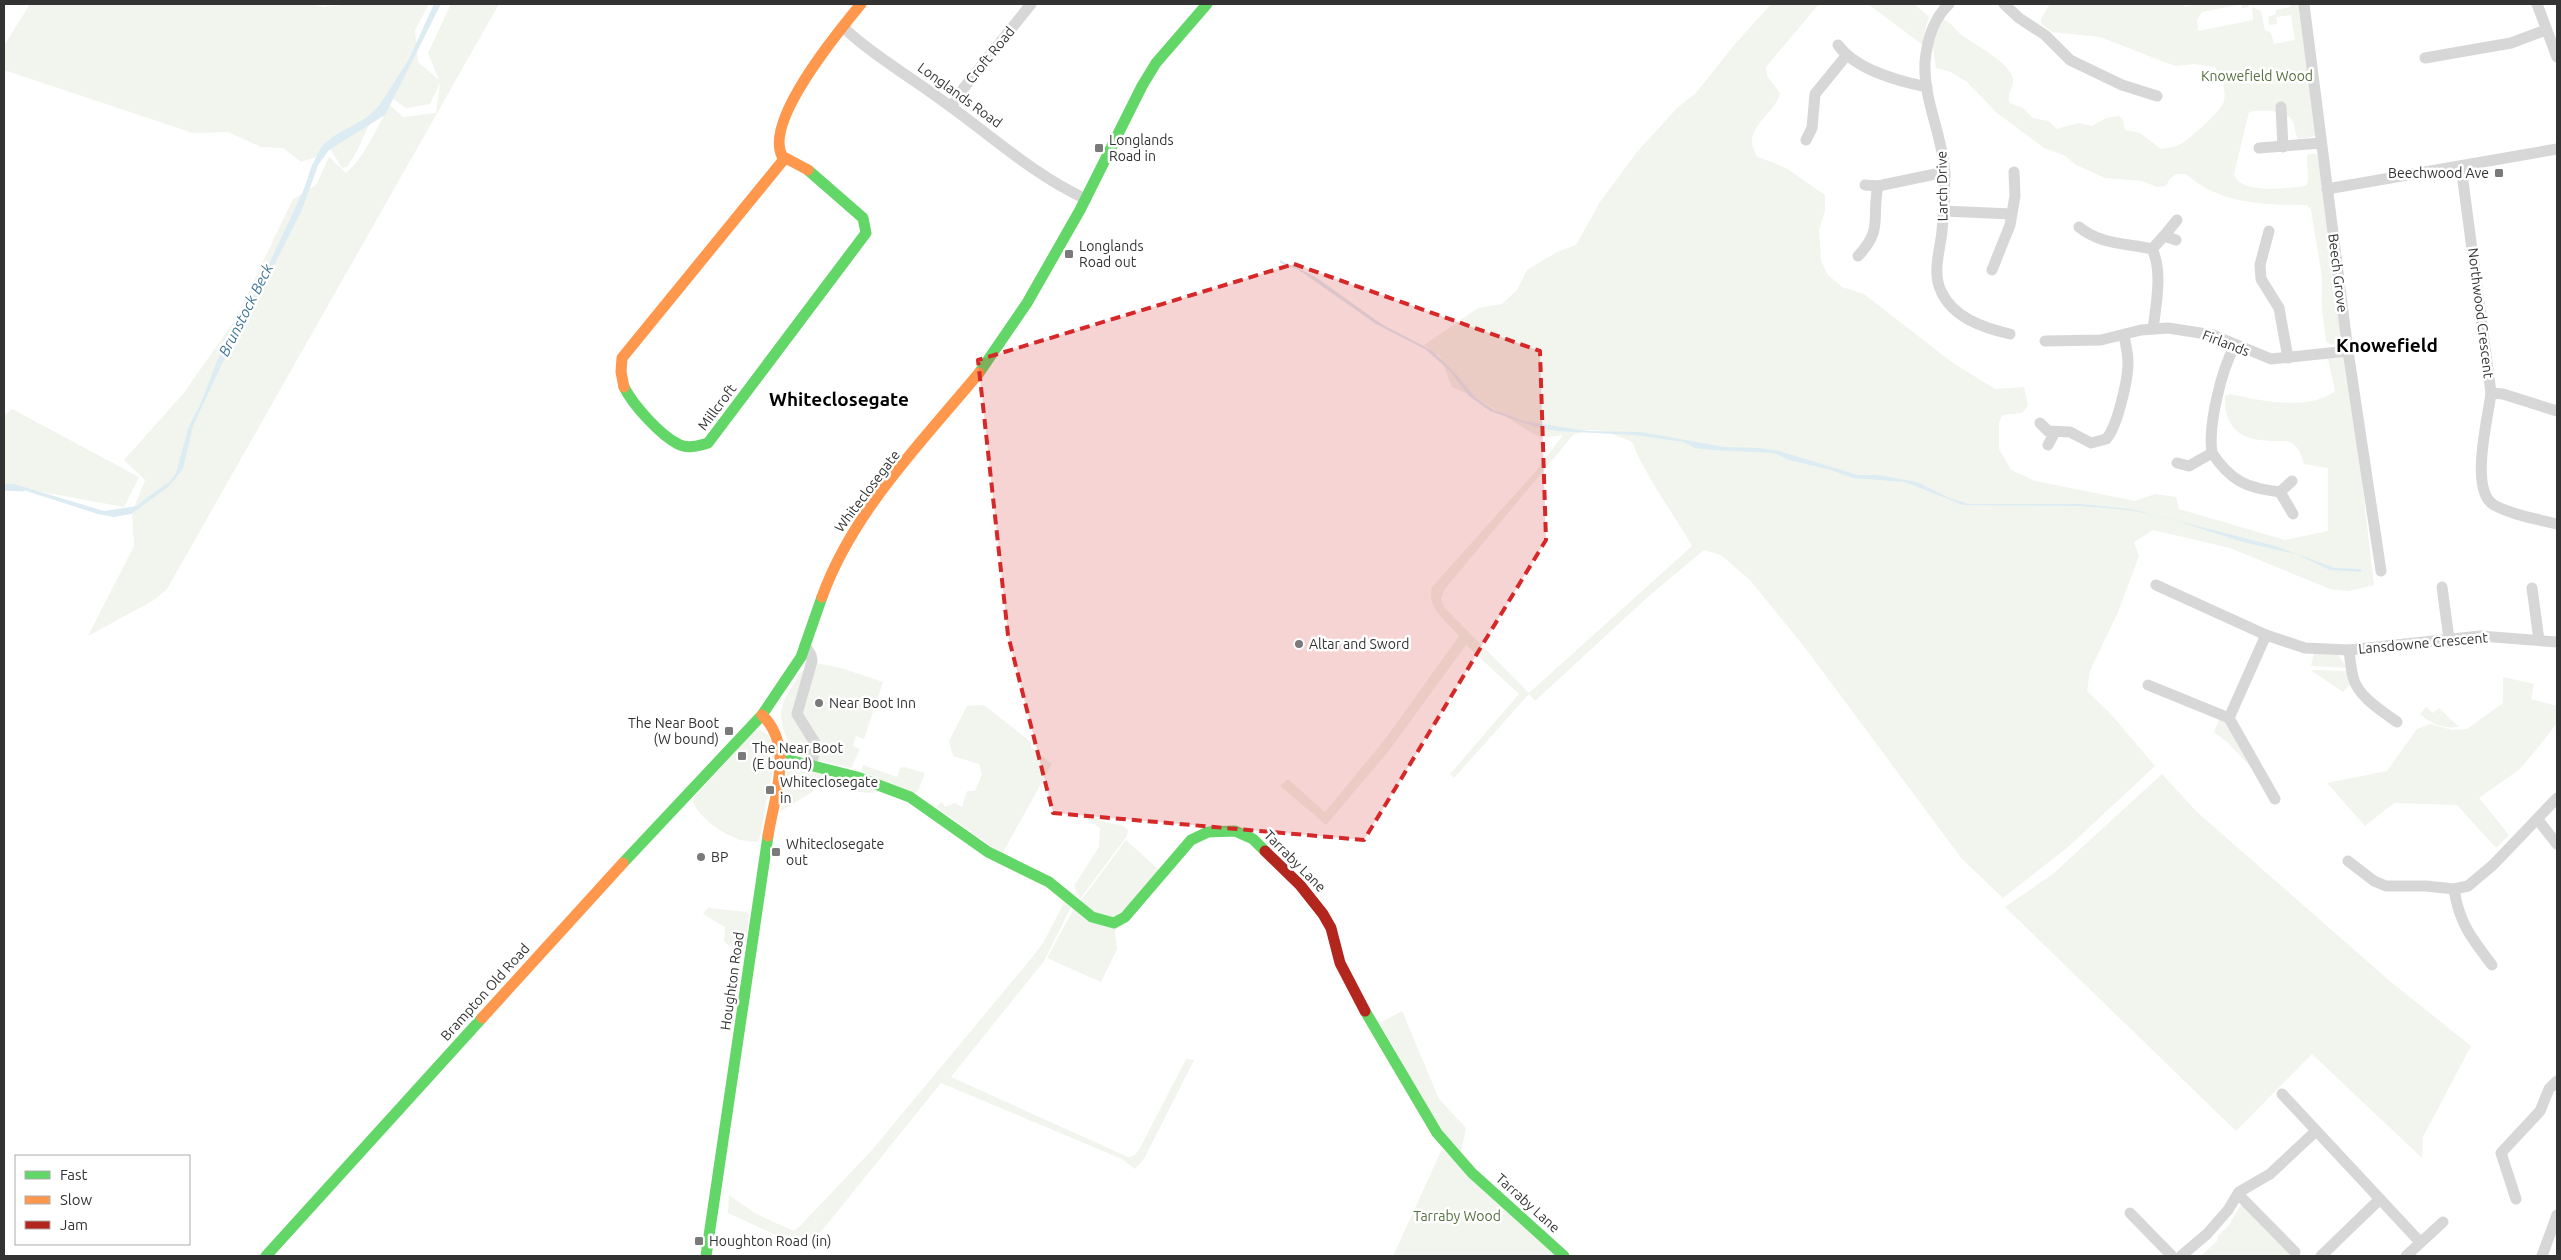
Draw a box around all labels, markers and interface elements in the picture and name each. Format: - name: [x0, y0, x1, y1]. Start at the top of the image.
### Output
- street label: Croft Road: [962, 23, 1018, 87]
- street label: Longlands Road: [915, 59, 1005, 131]
- park label: Knowefield Wood: [2201, 68, 2313, 84]
- place label: Longlands Road in: [1109, 132, 1174, 164]
- marker: Longlands Road in: [1093, 142, 1105, 154]
- street label: Larch Drive: [1933, 151, 1951, 221]
- place label: Beechwood Ave: [2388, 165, 2489, 181]
- marker: Beechwood Ave: [2493, 167, 2505, 179]
- street label: Beech Grove: [2325, 233, 2351, 313]
- place label: Longlands Road out: [1079, 238, 1144, 270]
- street label: Northwood Crescent: [2465, 247, 2497, 379]
- marker: Longlands Road out: [1063, 248, 1075, 260]
- water label: Brunstock Beck: [215, 260, 276, 359]
- street label: Firlands: [2200, 327, 2252, 359]
- district label: Knowefield: [2336, 334, 2438, 356]
- street label: Millcroft: [694, 380, 740, 433]
- district label: Whiteclosegate: [769, 388, 909, 410]
- street label: Whiteclosegate: [831, 447, 903, 535]
- street label: Lansdowne Crescent: [2358, 629, 2489, 657]
- place label: Altar and Sword: [1309, 636, 1409, 652]
- marker: Altar and Sword: [1293, 638, 1305, 650]
- place label: Near Boot Inn: [829, 695, 916, 711]
- marker: Near Boot Inn: [813, 697, 825, 709]
- place label: The Near Boot (W bound): [628, 715, 719, 747]
- marker: The Near Boot (W bound): [723, 725, 735, 737]
- place label: The Near Boot (E bound): [752, 740, 843, 772]
- marker: The Near Boot (E bound): [736, 750, 748, 762]
- place label: Whiteclosegate in: [780, 774, 878, 806]
- marker: Whiteclosegate in: [764, 784, 776, 796]
- street label: Tarraby Lane: [1261, 827, 1329, 895]
- place label: Whiteclosegate out: [786, 836, 884, 868]
- marker: Whiteclosegate out: [770, 846, 782, 858]
- place label: BP: [711, 849, 728, 865]
- marker: BP: [695, 851, 707, 863]
- street label: Houghton Road: [717, 931, 747, 1031]
- street label: Brampton Old Road: [437, 940, 533, 1044]
- legend: [15, 1155, 190, 1245]
- text: Fast: [60, 1166, 88, 1183]
- street label: Tarraby Lane: [1493, 1170, 1563, 1236]
- text: Slow: [60, 1191, 93, 1208]
- park label: Tarraby Wood: [1413, 1208, 1501, 1224]
- text: Jam: [60, 1216, 88, 1233]
- place label: Houghton Road (in): [709, 1233, 831, 1249]
- marker: Houghton Road (in): [693, 1235, 705, 1247]

